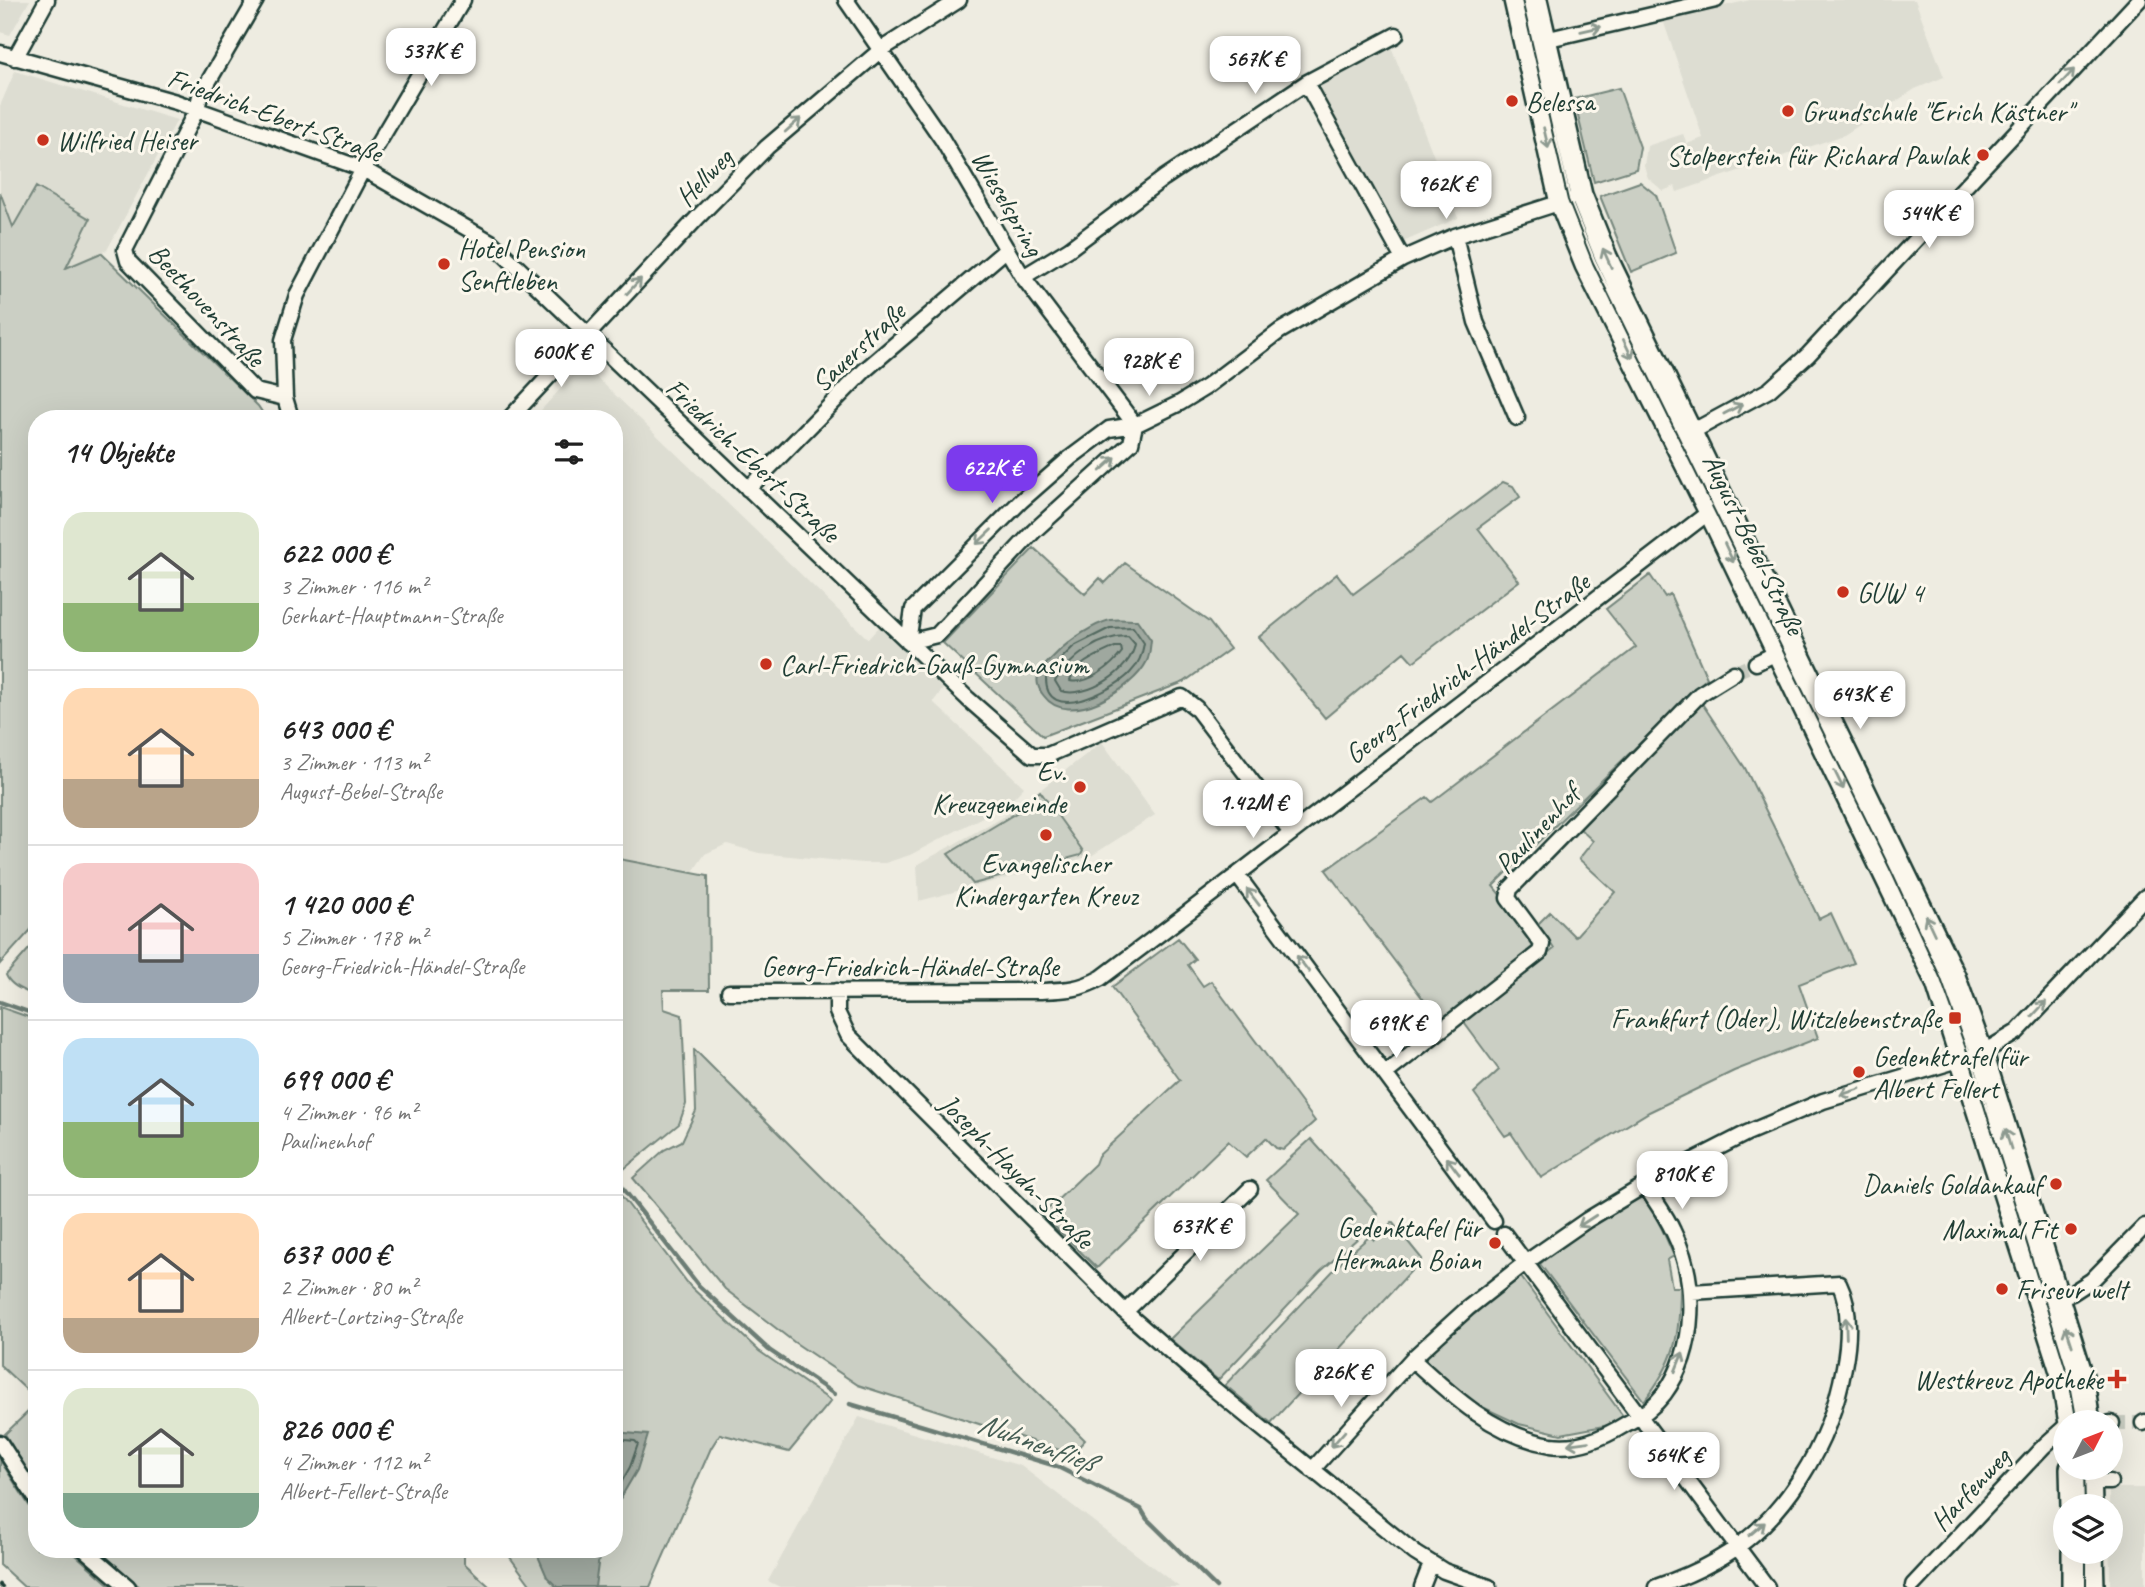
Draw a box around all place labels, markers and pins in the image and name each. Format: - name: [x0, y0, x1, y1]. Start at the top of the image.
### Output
- pin: 537K €: [374, 28, 488, 88]
- pin: 567K €: [1198, 36, 1312, 96]
- place label: Belessa: [1526, 84, 1597, 119]
- marker: Belessa: [1504, 93, 1520, 109]
- place label: Grundschule "Erich Kästner": [1802, 94, 2078, 129]
- marker: Grundschule "Erich Kästner": [1780, 103, 1796, 119]
- place label: Wilfried Heiser: [57, 123, 199, 158]
- marker: Wilfried Heiser: [35, 132, 51, 148]
- place label: Stolperstein für Richard Pawlak: [1666, 138, 1971, 173]
- marker: Stolperstein für Richard Pawlak: [1975, 147, 1991, 163]
- pin: 962K €: [1389, 162, 1503, 221]
- pin: 544K €: [1872, 190, 1986, 250]
- place label: Hotel Pension Senftleben: [458, 231, 586, 298]
- marker: Hotel Pension Senftleben: [436, 256, 452, 272]
- pin: 600K €: [504, 330, 618, 389]
- pin: 928K €: [1092, 338, 1206, 398]
- pin: 622K €: [935, 446, 1049, 505]
- place label: GUW 4: [1857, 575, 1926, 610]
- marker: GUW 4: [1835, 584, 1851, 600]
- place label: Carl-Friedrich-Gauß-Gymnasium: [780, 647, 1090, 682]
- marker: Carl-Friedrich-Gauß-Gymnasium: [758, 656, 774, 672]
- pin: 643K €: [1803, 672, 1917, 731]
- place label: Ev. Kreuzgemeinde: [932, 754, 1068, 821]
- marker: Ev. Kreuzgemeinde: [1072, 779, 1088, 795]
- pin: 1.42M €: [1188, 780, 1318, 840]
- marker: Evangelischer Kindergarten Kreuz: [1038, 827, 1054, 843]
- place label: Evangelischer Kindergarten Kreuz: [954, 846, 1140, 913]
- pin: 699K €: [1339, 1000, 1453, 1060]
- place label: Frankfurt (Oder), Witzlebenstraße: [1611, 1001, 1943, 1036]
- marker: Frankfurt (Oder), Witzlebenstraße: [1947, 1010, 1963, 1026]
- place label: Gedenktrafel für Albert Fellert: [1873, 1039, 2030, 1106]
- marker: Gedenktrafel für Albert Fellert: [1851, 1064, 1867, 1080]
- pin: 810K €: [1625, 1152, 1739, 1211]
- place label: Daniels Goldankauf: [1862, 1167, 2048, 1202]
- marker: Daniels Goldankauf: [2048, 1176, 2064, 1192]
- pin: 637K €: [1143, 1204, 1257, 1263]
- place label: Gedenktafel für Hermann Boian: [1332, 1210, 1484, 1277]
- place label: Maximal Fit: [1942, 1212, 2060, 1247]
- marker: Maximal Fit: [2063, 1221, 2079, 1237]
- marker: Gedenktafel für Hermann Boian: [1487, 1235, 1503, 1251]
- place label: Friseur welt: [2016, 1272, 2131, 1307]
- marker: Friseur welt: [1994, 1281, 2010, 1297]
- pin: 826K €: [1284, 1350, 1398, 1409]
- place label: Westkreuz Apotheke: [1914, 1362, 2105, 1397]
- marker: Westkreuz Apotheke: [2109, 1371, 2125, 1387]
- pin: 564K €: [1617, 1432, 1731, 1492]

